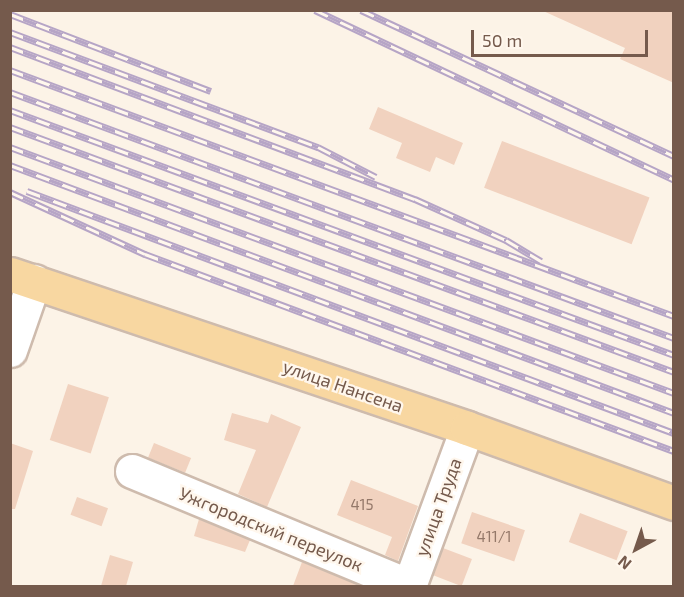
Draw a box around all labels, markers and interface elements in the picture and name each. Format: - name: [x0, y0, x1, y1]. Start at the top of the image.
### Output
- scale bar: [474, 18, 651, 56]
- text: 50 m: [482, 29, 522, 51]
- street label: улица Нансена: [280, 355, 406, 417]
- street label: улица Труда: [410, 455, 466, 559]
- street label: Ужгородский переулок: [176, 482, 366, 576]
- house number: 415: [350, 496, 374, 514]
- north arrow: [606, 519, 666, 579]
- house number: 411/1: [477, 528, 511, 546]
- text: N: [614, 552, 635, 574]

